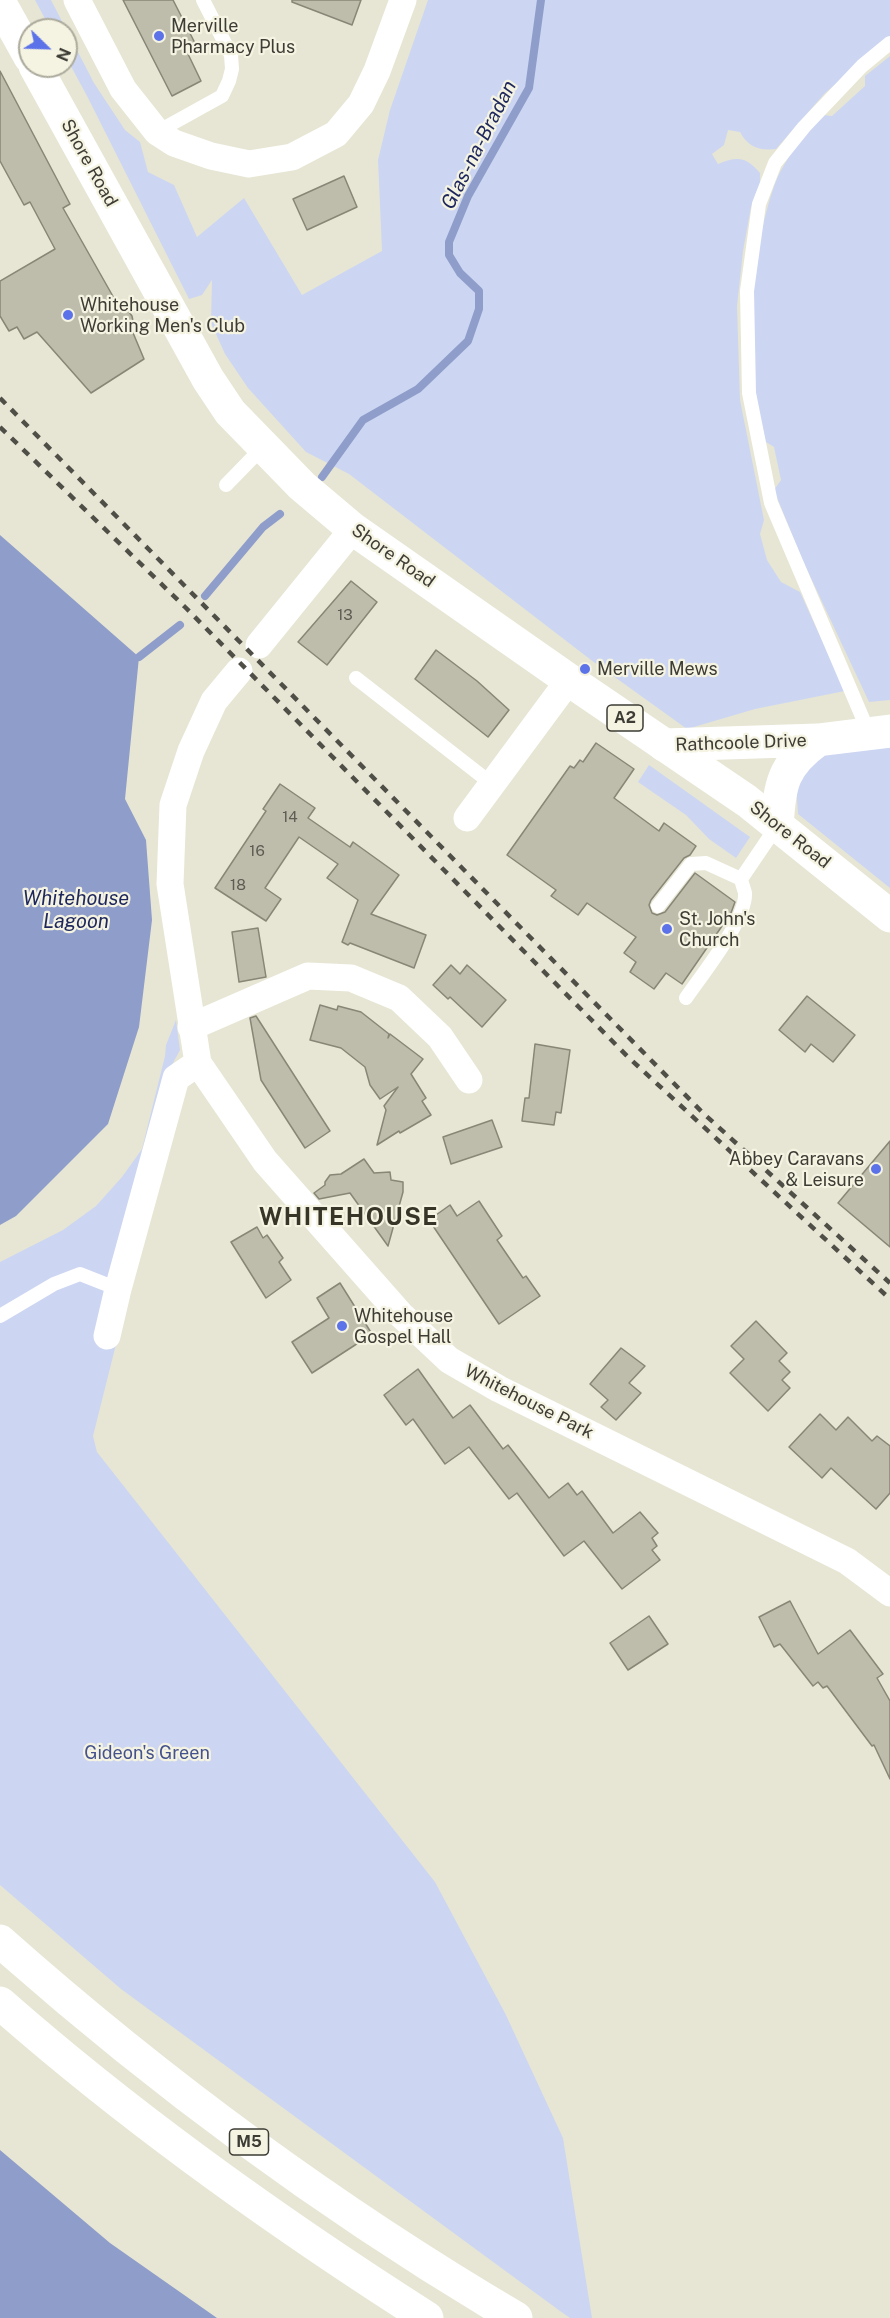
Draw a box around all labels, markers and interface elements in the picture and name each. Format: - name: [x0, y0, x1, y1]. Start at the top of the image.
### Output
- place label: Merville Pharmacy Plus: [171, 15, 295, 57]
- north arrow: [18, 18, 78, 78]
- marker: Merville Pharmacy Plus: [152, 29, 166, 43]
- text: N: [52, 45, 74, 64]
- water label: Glas-na-Bradan: [436, 77, 522, 213]
- street label: Shore Road: [56, 115, 122, 211]
- place label: Whitehouse Working Men's Club: [80, 294, 245, 336]
- marker: Whitehouse Working Men's Club: [61, 308, 75, 322]
- street label: Shore Road: [347, 519, 439, 593]
- house number: 13: [337, 606, 353, 624]
- place label: Merville Mews: [597, 658, 718, 680]
- marker: Merville Mews: [578, 662, 592, 676]
- road number: A2: [607, 705, 643, 731]
- street label: Rathcoole Drive: [675, 730, 807, 756]
- street label: Shore Road: [745, 797, 835, 873]
- house number: 14: [282, 808, 298, 826]
- house number: 16: [249, 842, 265, 860]
- house number: 18: [230, 876, 246, 894]
- water label: Whitehouse Lagoon: [23, 887, 129, 934]
- place label: St. John's Church: [679, 908, 755, 950]
- marker: St. John's Church: [660, 922, 674, 936]
- place label: Abbey Caravans & Leisure: [729, 1148, 864, 1190]
- marker: Abbey Caravans & Leisure: [869, 1162, 883, 1176]
- district label: WHITEHOUSE: [259, 1204, 439, 1232]
- place label: Whitehouse Gospel Hall: [354, 1305, 453, 1348]
- marker: Whitehouse Gospel Hall: [335, 1319, 349, 1333]
- street label: Whitehouse Park: [461, 1360, 597, 1444]
- park label: Gideon's Green: [84, 1742, 210, 1764]
- road number: M5: [230, 2129, 268, 2155]

